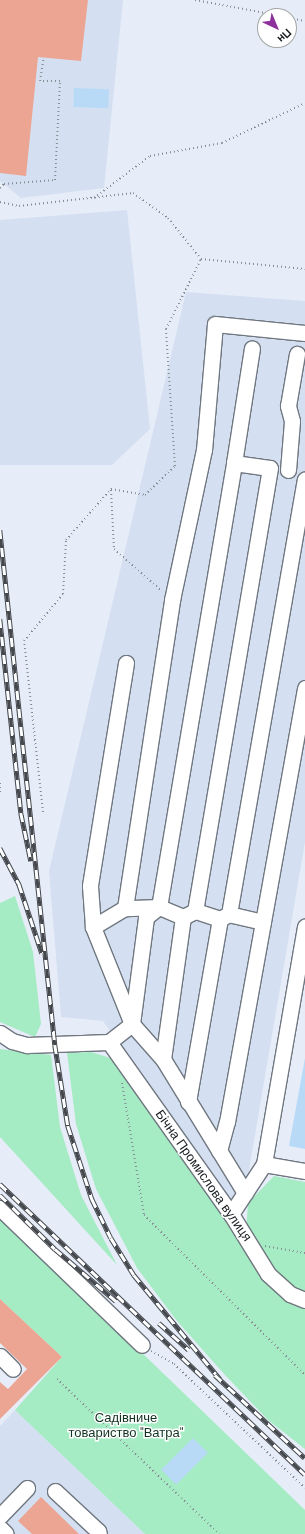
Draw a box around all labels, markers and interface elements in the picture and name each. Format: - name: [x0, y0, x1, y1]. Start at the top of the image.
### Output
- north arrow: [257, 8, 297, 48]
- text: Пн: [275, 26, 295, 46]
- street label: Бічна Промислова вулиця: [152, 1107, 254, 1245]
- park label: Садівниче товариство "Ватра": [68, 1411, 184, 1442]

